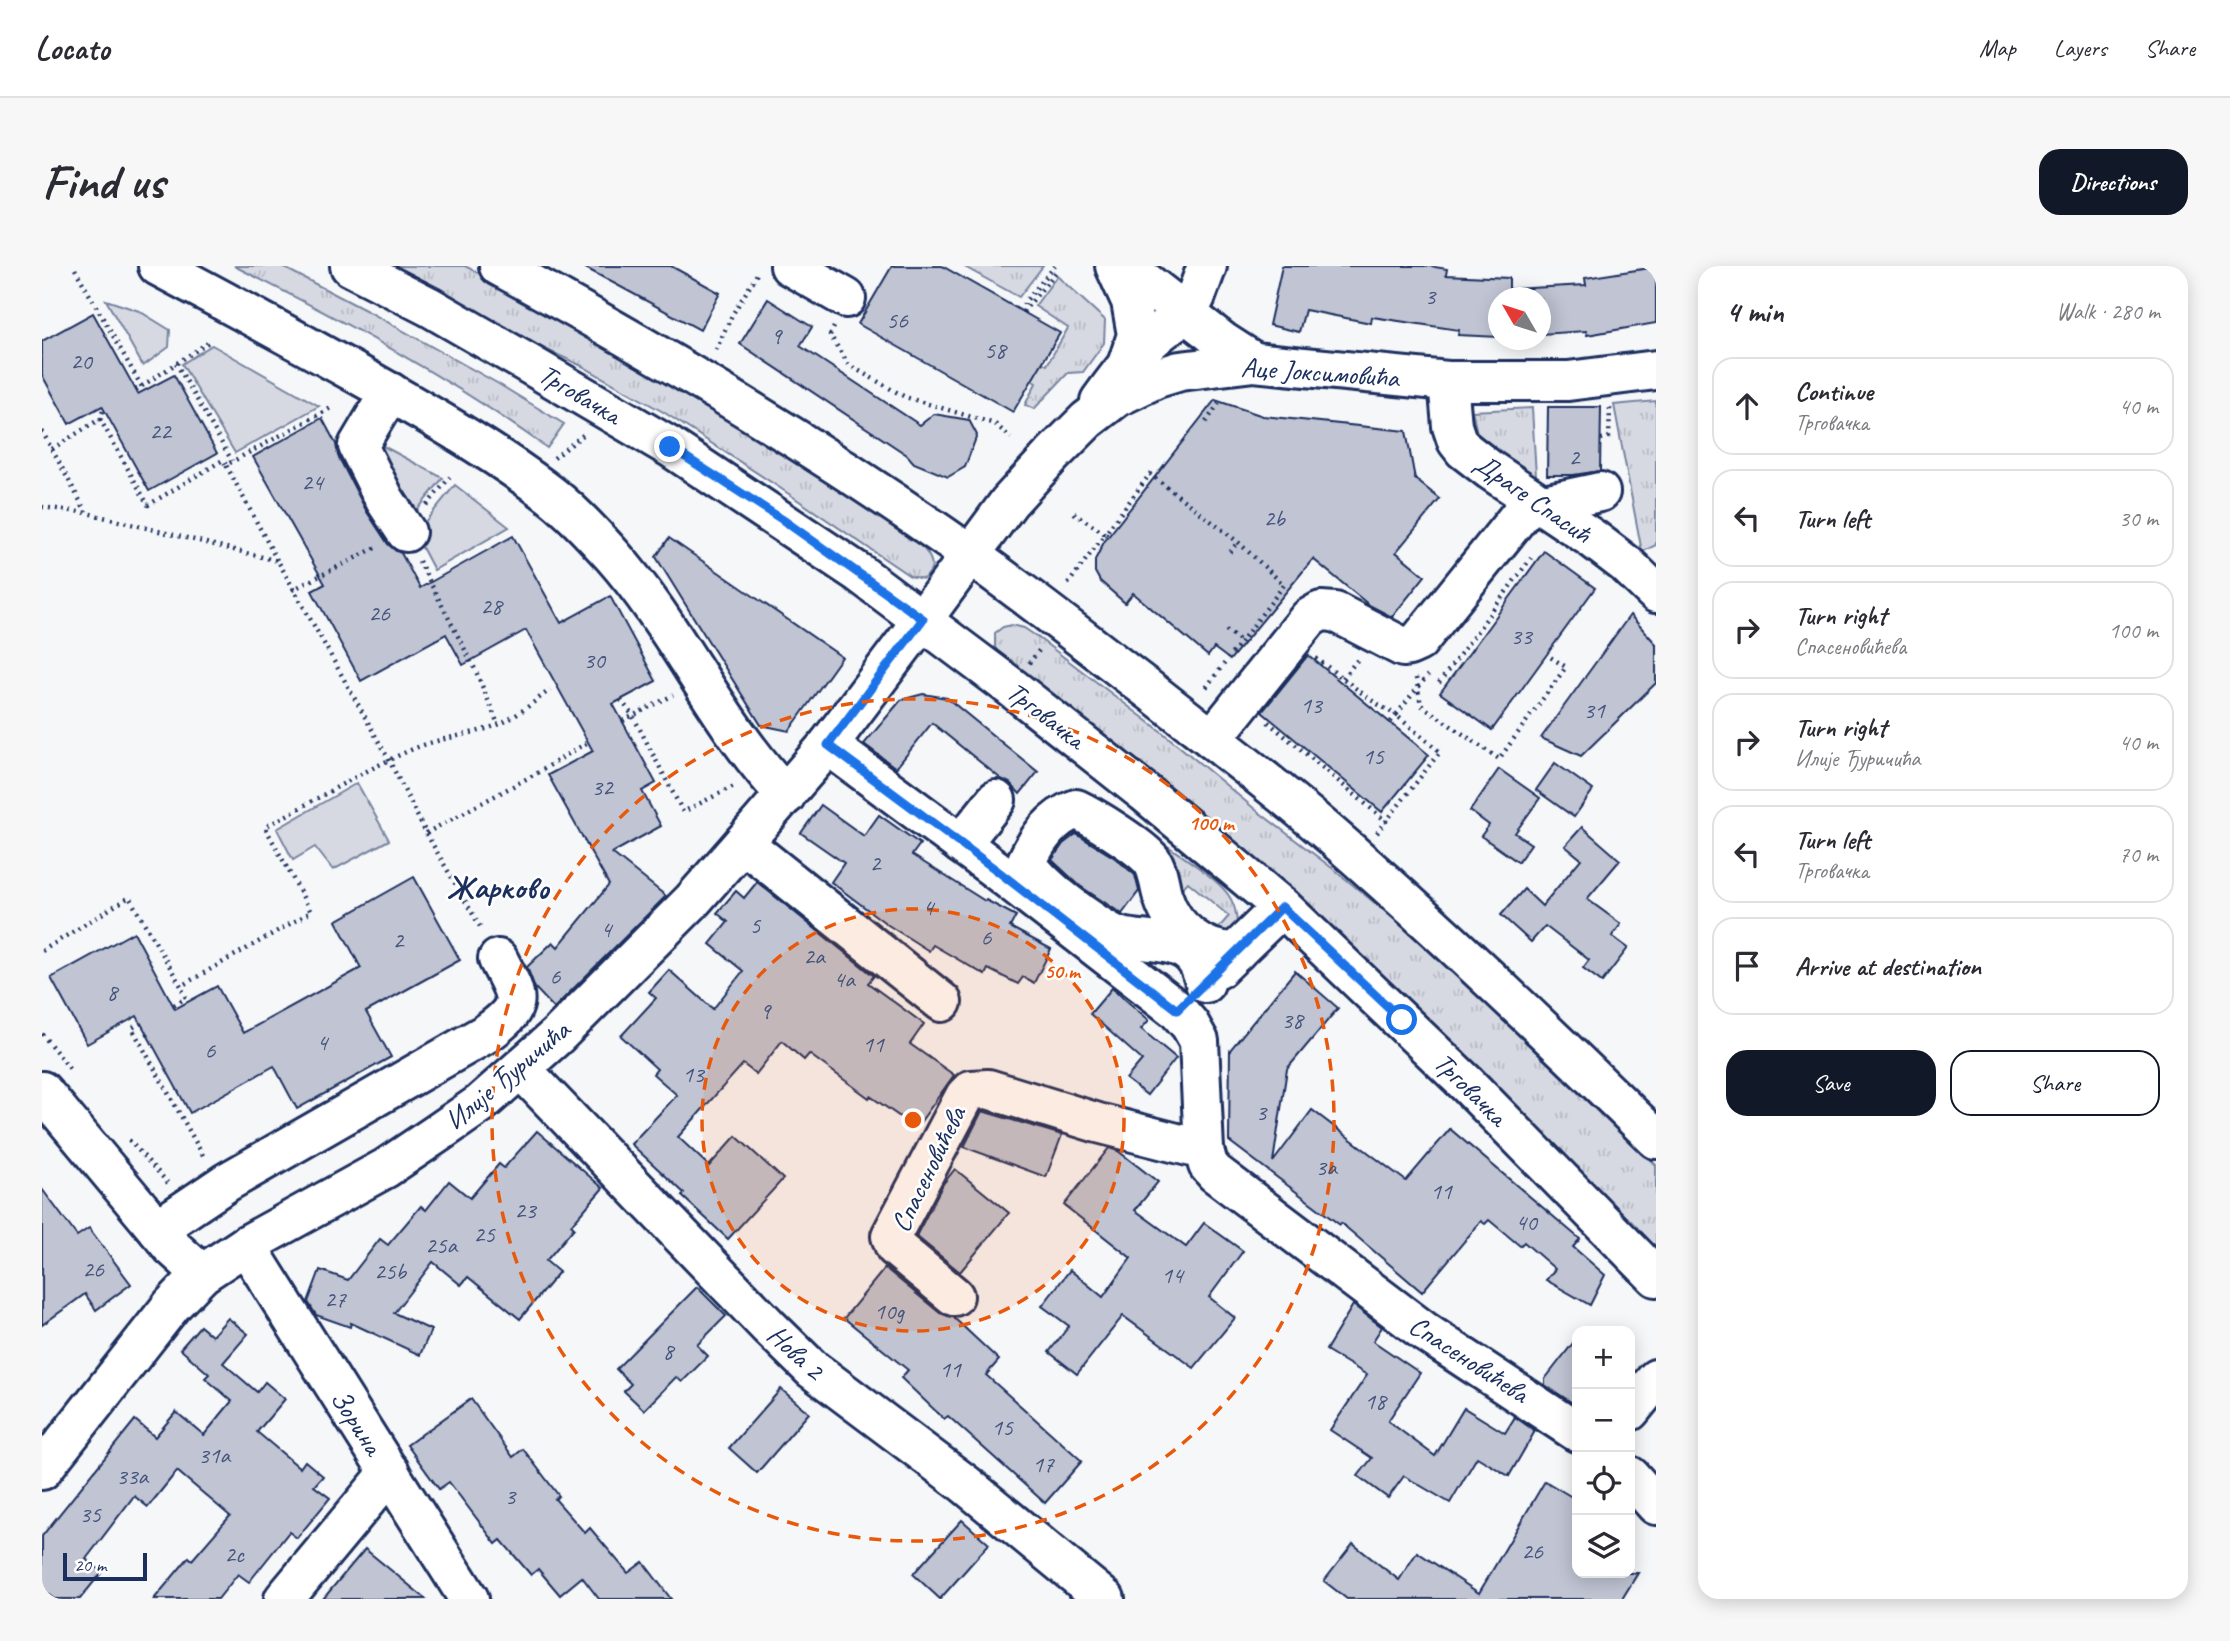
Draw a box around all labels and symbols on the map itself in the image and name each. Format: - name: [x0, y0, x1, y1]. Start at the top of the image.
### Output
- house number: 3: [1425, 281, 1438, 311]
- north arrow: [1488, 287, 1551, 350]
- house number: 56: [886, 305, 909, 335]
- house number: 9: [771, 321, 784, 351]
- house number: 58: [984, 335, 1008, 365]
- house number: 20: [70, 346, 94, 376]
- street label: Аце Јоксимовића: [1240, 349, 1402, 395]
- street label: Трговачка: [533, 356, 630, 433]
- house number: 22: [149, 416, 173, 446]
- route end: [654, 431, 685, 462]
- house number: 2: [1569, 442, 1582, 472]
- street label: Драге Спасић: [1468, 445, 1600, 552]
- house number: 24: [301, 467, 325, 497]
- house number: 2b: [1263, 503, 1286, 533]
- house number: 28: [480, 591, 504, 621]
- house number: 26: [368, 598, 391, 628]
- house number: 33: [1510, 621, 1534, 651]
- house number: 30: [583, 645, 607, 675]
- street label: Трговачка: [1000, 674, 1094, 758]
- house number: 13: [1300, 690, 1324, 720]
- house number: 31: [1583, 695, 1606, 725]
- house number: 15: [1362, 741, 1385, 771]
- house number: 32: [591, 772, 615, 802]
- text: 100 m: [1188, 810, 1236, 836]
- house number: 2: [870, 848, 883, 878]
- district label: Жарково: [447, 867, 550, 908]
- house number: 4: [923, 892, 936, 922]
- house number: 5: [750, 910, 762, 940]
- house number: 4: [601, 914, 614, 944]
- house number: 6: [981, 922, 993, 952]
- house number: 2: [393, 925, 406, 955]
- house number: 2a: [803, 941, 826, 971]
- text: 50 m: [1044, 958, 1082, 984]
- house number: 6: [550, 961, 562, 991]
- house number: 4a: [833, 964, 856, 994]
- house number: 8: [107, 977, 120, 1007]
- house number: 9: [760, 996, 773, 1026]
- route start: [1386, 1004, 1417, 1035]
- house number: 38: [1281, 1005, 1305, 1035]
- street label: Илије Ђуричића: [437, 1011, 578, 1137]
- house number: 4: [317, 1027, 330, 1057]
- house number: 11: [862, 1029, 885, 1059]
- house number: 6: [205, 1035, 217, 1065]
- street label: Трговачка: [1427, 1045, 1517, 1135]
- house number: 13: [682, 1059, 706, 1089]
- house number: 3: [1256, 1097, 1269, 1127]
- street label: Спасеновићева: [883, 1099, 974, 1238]
- centre of rings: [901, 1108, 925, 1132]
- house number: 3a: [1315, 1152, 1338, 1182]
- house number: 11: [1430, 1176, 1453, 1206]
- house number: 23: [514, 1195, 538, 1225]
- house number: 40: [1515, 1207, 1539, 1237]
- house number: 25: [473, 1219, 496, 1249]
- house number: 25a: [425, 1230, 459, 1260]
- house number: 26: [82, 1254, 105, 1284]
- house number: 25b: [374, 1256, 408, 1286]
- house number: 14: [1161, 1260, 1185, 1290]
- house number: 27: [324, 1284, 347, 1314]
- house number: 10g: [874, 1296, 906, 1326]
- street label: Спасеновићева: [1403, 1307, 1537, 1412]
- street label: Нова 2: [760, 1317, 833, 1389]
- house number: 8: [663, 1336, 676, 1366]
- house number: 11: [939, 1354, 962, 1384]
- street label: Зорина: [323, 1383, 392, 1463]
- house number: 18: [1364, 1386, 1388, 1416]
- house number: 15: [991, 1412, 1014, 1442]
- house number: 31a: [198, 1440, 232, 1470]
- house number: 17: [1032, 1449, 1055, 1479]
- house number: 33a: [116, 1461, 150, 1491]
- house number: 3: [505, 1481, 518, 1511]
- house number: 35: [79, 1499, 102, 1529]
- house number: 26: [1521, 1536, 1544, 1566]
- house number: 2c: [224, 1539, 245, 1569]
- scale bar: [63, 1550, 147, 1582]

